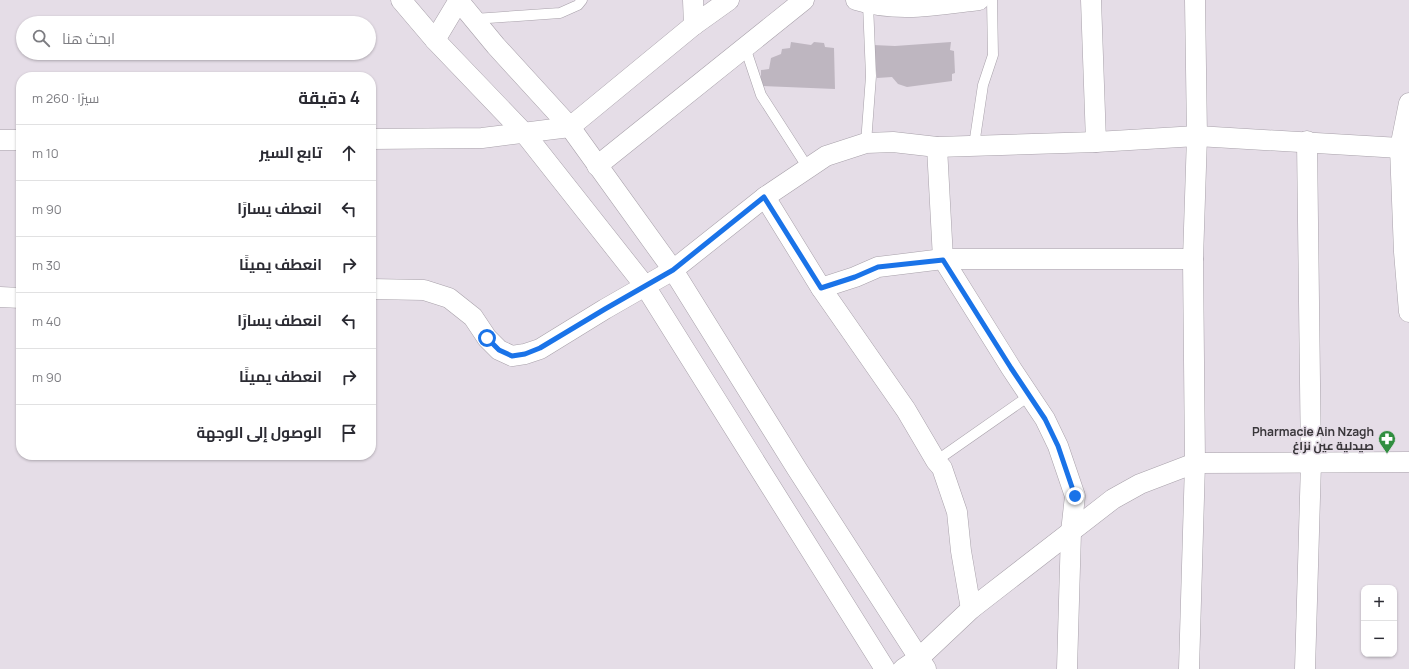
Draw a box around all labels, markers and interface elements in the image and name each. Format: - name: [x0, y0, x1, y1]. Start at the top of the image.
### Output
- search box: [16, 16, 376, 60]
- icon: search: [30, 27, 52, 49]
- text: ابحث هنا: [62, 28, 115, 49]
- text: 4 دقيقة: [298, 86, 360, 109]
- text: سيرًا · 260 m: [32, 89, 99, 107]
- text: تابع السير: [259, 142, 322, 163]
- icon: ahead: [338, 142, 360, 164]
- text: 10 m: [32, 144, 59, 162]
- text: انعطف يسارًا: [237, 198, 322, 219]
- icon: left: [338, 198, 360, 220]
- text: 90 m: [32, 200, 62, 218]
- text: انعطف يمينًا: [239, 254, 322, 275]
- icon: right: [338, 254, 360, 276]
- text: 30 m: [32, 256, 61, 274]
- text: انعطف يسارًا: [237, 310, 322, 331]
- icon: left: [338, 310, 360, 332]
- text: 40 m: [32, 312, 61, 330]
- route start: [478, 329, 496, 347]
- text: انعطف يمينًا: [239, 366, 322, 387]
- icon: right: [338, 366, 360, 388]
- text: 90 m: [32, 368, 62, 386]
- text: الوصول إلى الوجهة: [196, 422, 322, 443]
- icon: arrive: [338, 422, 360, 444]
- place label: Pharmacie Ain Nzagh صيدلية عين نزاغ: [1252, 423, 1374, 455]
- pharmacy icon: Pharmacie Ain Nzagh صيدلية عين نزاغ: [1377, 429, 1397, 454]
- route end: [1066, 487, 1084, 505]
- map controls: [1361, 585, 1397, 657]
- button: +: [1361, 585, 1397, 621]
- button: −: [1361, 621, 1397, 657]

